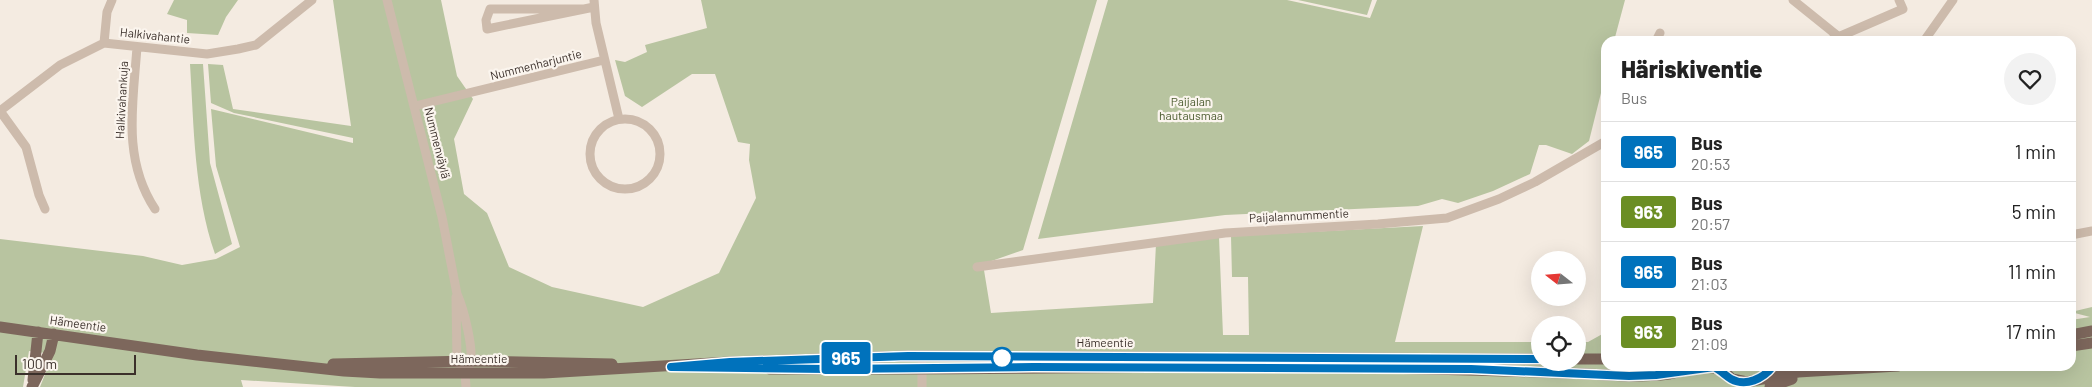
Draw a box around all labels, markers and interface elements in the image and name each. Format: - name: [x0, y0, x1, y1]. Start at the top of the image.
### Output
- street label: Halkivahantie: [119, 24, 191, 46]
- street label: Nummenharjuntie: [489, 46, 583, 82]
- button: heart: [2004, 53, 2056, 105]
- text: Häriskiventie: [1621, 54, 1762, 83]
- street label: Halkivahankuja: [112, 61, 130, 139]
- text: Bus: [1621, 88, 1647, 107]
- park label: Paijalan hautausmaa: [1159, 94, 1223, 122]
- street label: Nummenväylä: [422, 106, 454, 180]
- text: Bus: [1691, 131, 1723, 154]
- text: 1 min: [2015, 140, 2056, 163]
- text: 965: [1634, 141, 1663, 163]
- text: 20:53: [1691, 154, 1731, 173]
- text: Bus: [1691, 191, 1723, 214]
- text: 5 min: [2012, 200, 2056, 223]
- text: 963: [1634, 201, 1663, 223]
- street label: Paijalannummentie: [1249, 205, 1349, 225]
- text: 20:57: [1691, 214, 1730, 233]
- north arrow: [1531, 251, 1586, 306]
- map controls: [1531, 251, 1586, 371]
- text: Bus: [1691, 251, 1723, 274]
- text: 11 min: [2008, 260, 2056, 283]
- text: 965: [1634, 261, 1663, 283]
- text: 21:03: [1691, 274, 1728, 293]
- text: Bus: [1691, 311, 1723, 334]
- street label: Hämeentie: [49, 312, 107, 334]
- button: locate: [1531, 316, 1586, 371]
- text: 17 min: [2006, 320, 2056, 343]
- text: 963: [1634, 321, 1663, 343]
- text: 21:09: [1691, 334, 1728, 353]
- street label: Hämeentie: [1077, 335, 1133, 349]
- line badge: 965: [817, 342, 875, 374]
- text: 965: [832, 347, 860, 369]
- unlabelled marker: [991, 347, 1013, 369]
- street label: Hämeentie: [451, 351, 507, 365]
- scale bar: [15, 352, 136, 375]
- text: 100 m: [22, 355, 57, 372]

